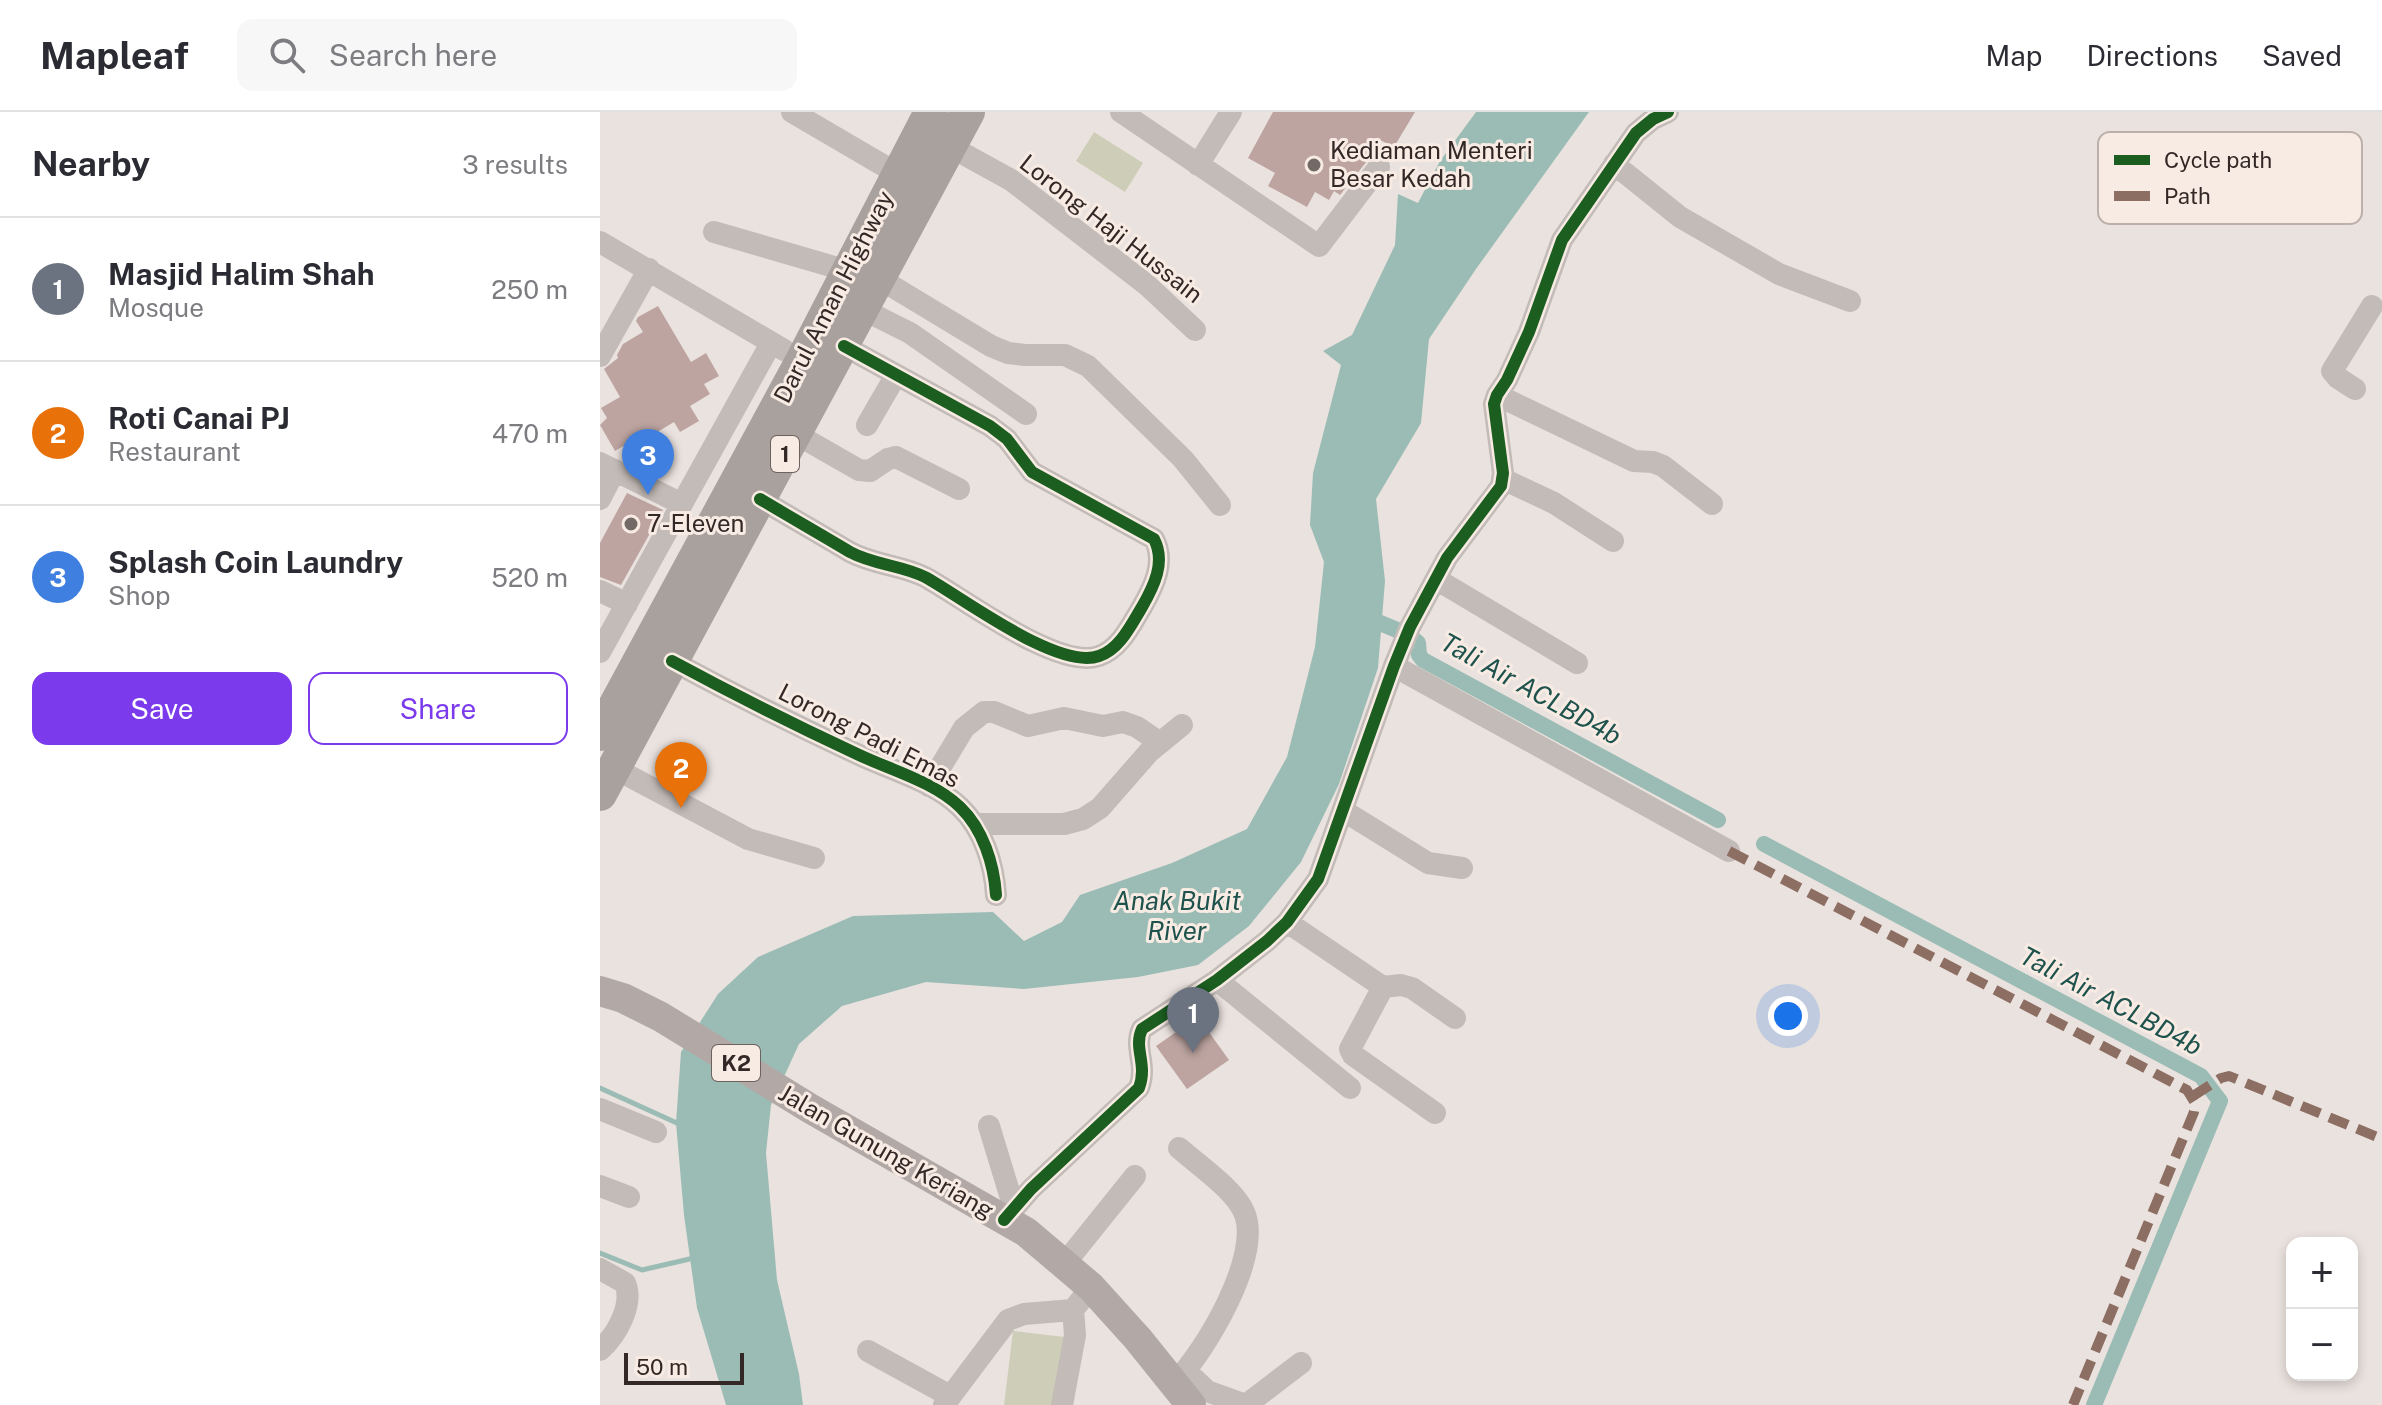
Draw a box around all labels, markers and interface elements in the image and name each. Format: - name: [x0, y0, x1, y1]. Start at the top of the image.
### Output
- search box: [237, 19, 797, 91]
- text: Mapleaf: [40, 33, 189, 78]
- icon: search: [265, 33, 309, 77]
- text: Search here: [329, 37, 497, 73]
- text: Map: [1986, 39, 2042, 72]
- text: Directions: [2086, 39, 2218, 72]
- text: Saved: [2262, 39, 2342, 72]
- legend: [2098, 132, 2362, 224]
- place label: Kediaman Menteri Besar Kedah: [1330, 136, 1533, 192]
- text: Nearby: [32, 144, 150, 184]
- text: Cycle path: [2164, 147, 2272, 173]
- street label: Lorong Haji Hussain: [1015, 148, 1208, 308]
- text: 3 results: [462, 149, 568, 180]
- marker: Kediaman Menteri Besar Kedah: [1305, 156, 1323, 174]
- text: Path: [2164, 183, 2211, 209]
- street label: Darul Aman Highway: [768, 186, 899, 407]
- text: Masjid Halim Shah: [108, 256, 375, 292]
- text: 1: [52, 274, 64, 305]
- text: 250 m: [491, 274, 568, 305]
- text: Mosque: [108, 292, 204, 323]
- text: Roti Canai PJ: [108, 400, 290, 436]
- text: 2: [50, 418, 66, 449]
- text: 470 m: [492, 418, 568, 449]
- pin: 3: [622, 429, 674, 495]
- text: Restaurant: [108, 436, 241, 467]
- road number: 1: [771, 436, 799, 472]
- place label: 7-Eleven: [647, 509, 744, 537]
- marker: 7-Eleven: [622, 515, 640, 533]
- text: Splash Coin Laundry: [108, 544, 403, 580]
- text: 3: [49, 562, 67, 593]
- text: 520 m: [491, 562, 568, 593]
- text: Shop: [108, 580, 171, 611]
- water label: Tali Air ACLBD4b: [1436, 626, 1627, 751]
- button: Save: [32, 672, 292, 745]
- button: Share: [308, 672, 568, 745]
- street label: Lorong Padi Emas: [774, 677, 965, 793]
- pin: 2: [655, 742, 707, 808]
- water label: Anak Bukit River: [1113, 885, 1241, 946]
- water label: Tali Air ACLBD4b: [2015, 940, 2207, 1062]
- pin: 1: [1167, 987, 1219, 1053]
- your location: [1768, 996, 1808, 1036]
- road number: K2: [712, 1045, 760, 1081]
- street label: Jalan Gunung Keriang: [774, 1078, 999, 1224]
- map controls: [2286, 1237, 2358, 1381]
- button: +: [2286, 1237, 2358, 1309]
- button: −: [2286, 1309, 2358, 1381]
- scale bar: [624, 1349, 744, 1385]
- text: 50 m: [636, 1354, 688, 1380]

